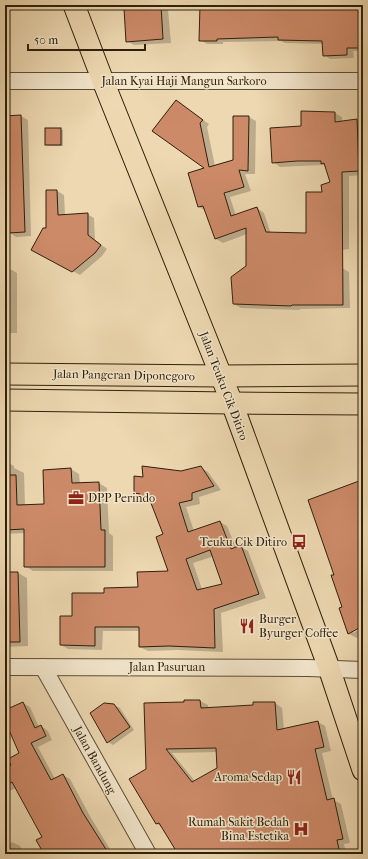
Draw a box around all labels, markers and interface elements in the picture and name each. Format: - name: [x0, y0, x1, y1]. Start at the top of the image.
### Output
- scale bar: [28, 26, 145, 52]
- text: 50 m: [34, 33, 58, 47]
- street label: Jalan Kyai Haji Mangun Sarkoro: [101, 74, 266, 88]
- street label: Jalan Teuku Cik Ditiro: [196, 329, 251, 442]
- street label: Jalan Pangeran Diponegoro: [52, 367, 195, 383]
- office icon: DPP Perindo: [67, 489, 85, 507]
- place label: DPP Perindo: [88, 491, 155, 505]
- bus stop icon: Teuku Cik Ditiro: [290, 533, 308, 551]
- place label: Teuku Cik Ditiro: [200, 535, 287, 549]
- place label: Burger Byurger Coffee: [259, 612, 338, 640]
- restaurant icon: Burger Byurger Coffee: [238, 617, 256, 635]
- street label: Jalan Pasuruan: [128, 660, 205, 674]
- street label: Jalan Bandung: [70, 723, 120, 797]
- restaurant icon: Aroma Sedap: [285, 768, 303, 786]
- place label: Aroma Sedap: [213, 770, 282, 784]
- place label: Rumah Sakit Bedah Bina Estetika: [188, 815, 289, 843]
- hospital icon: Rumah Sakit Bedah Bina Estetika: [292, 820, 310, 838]

